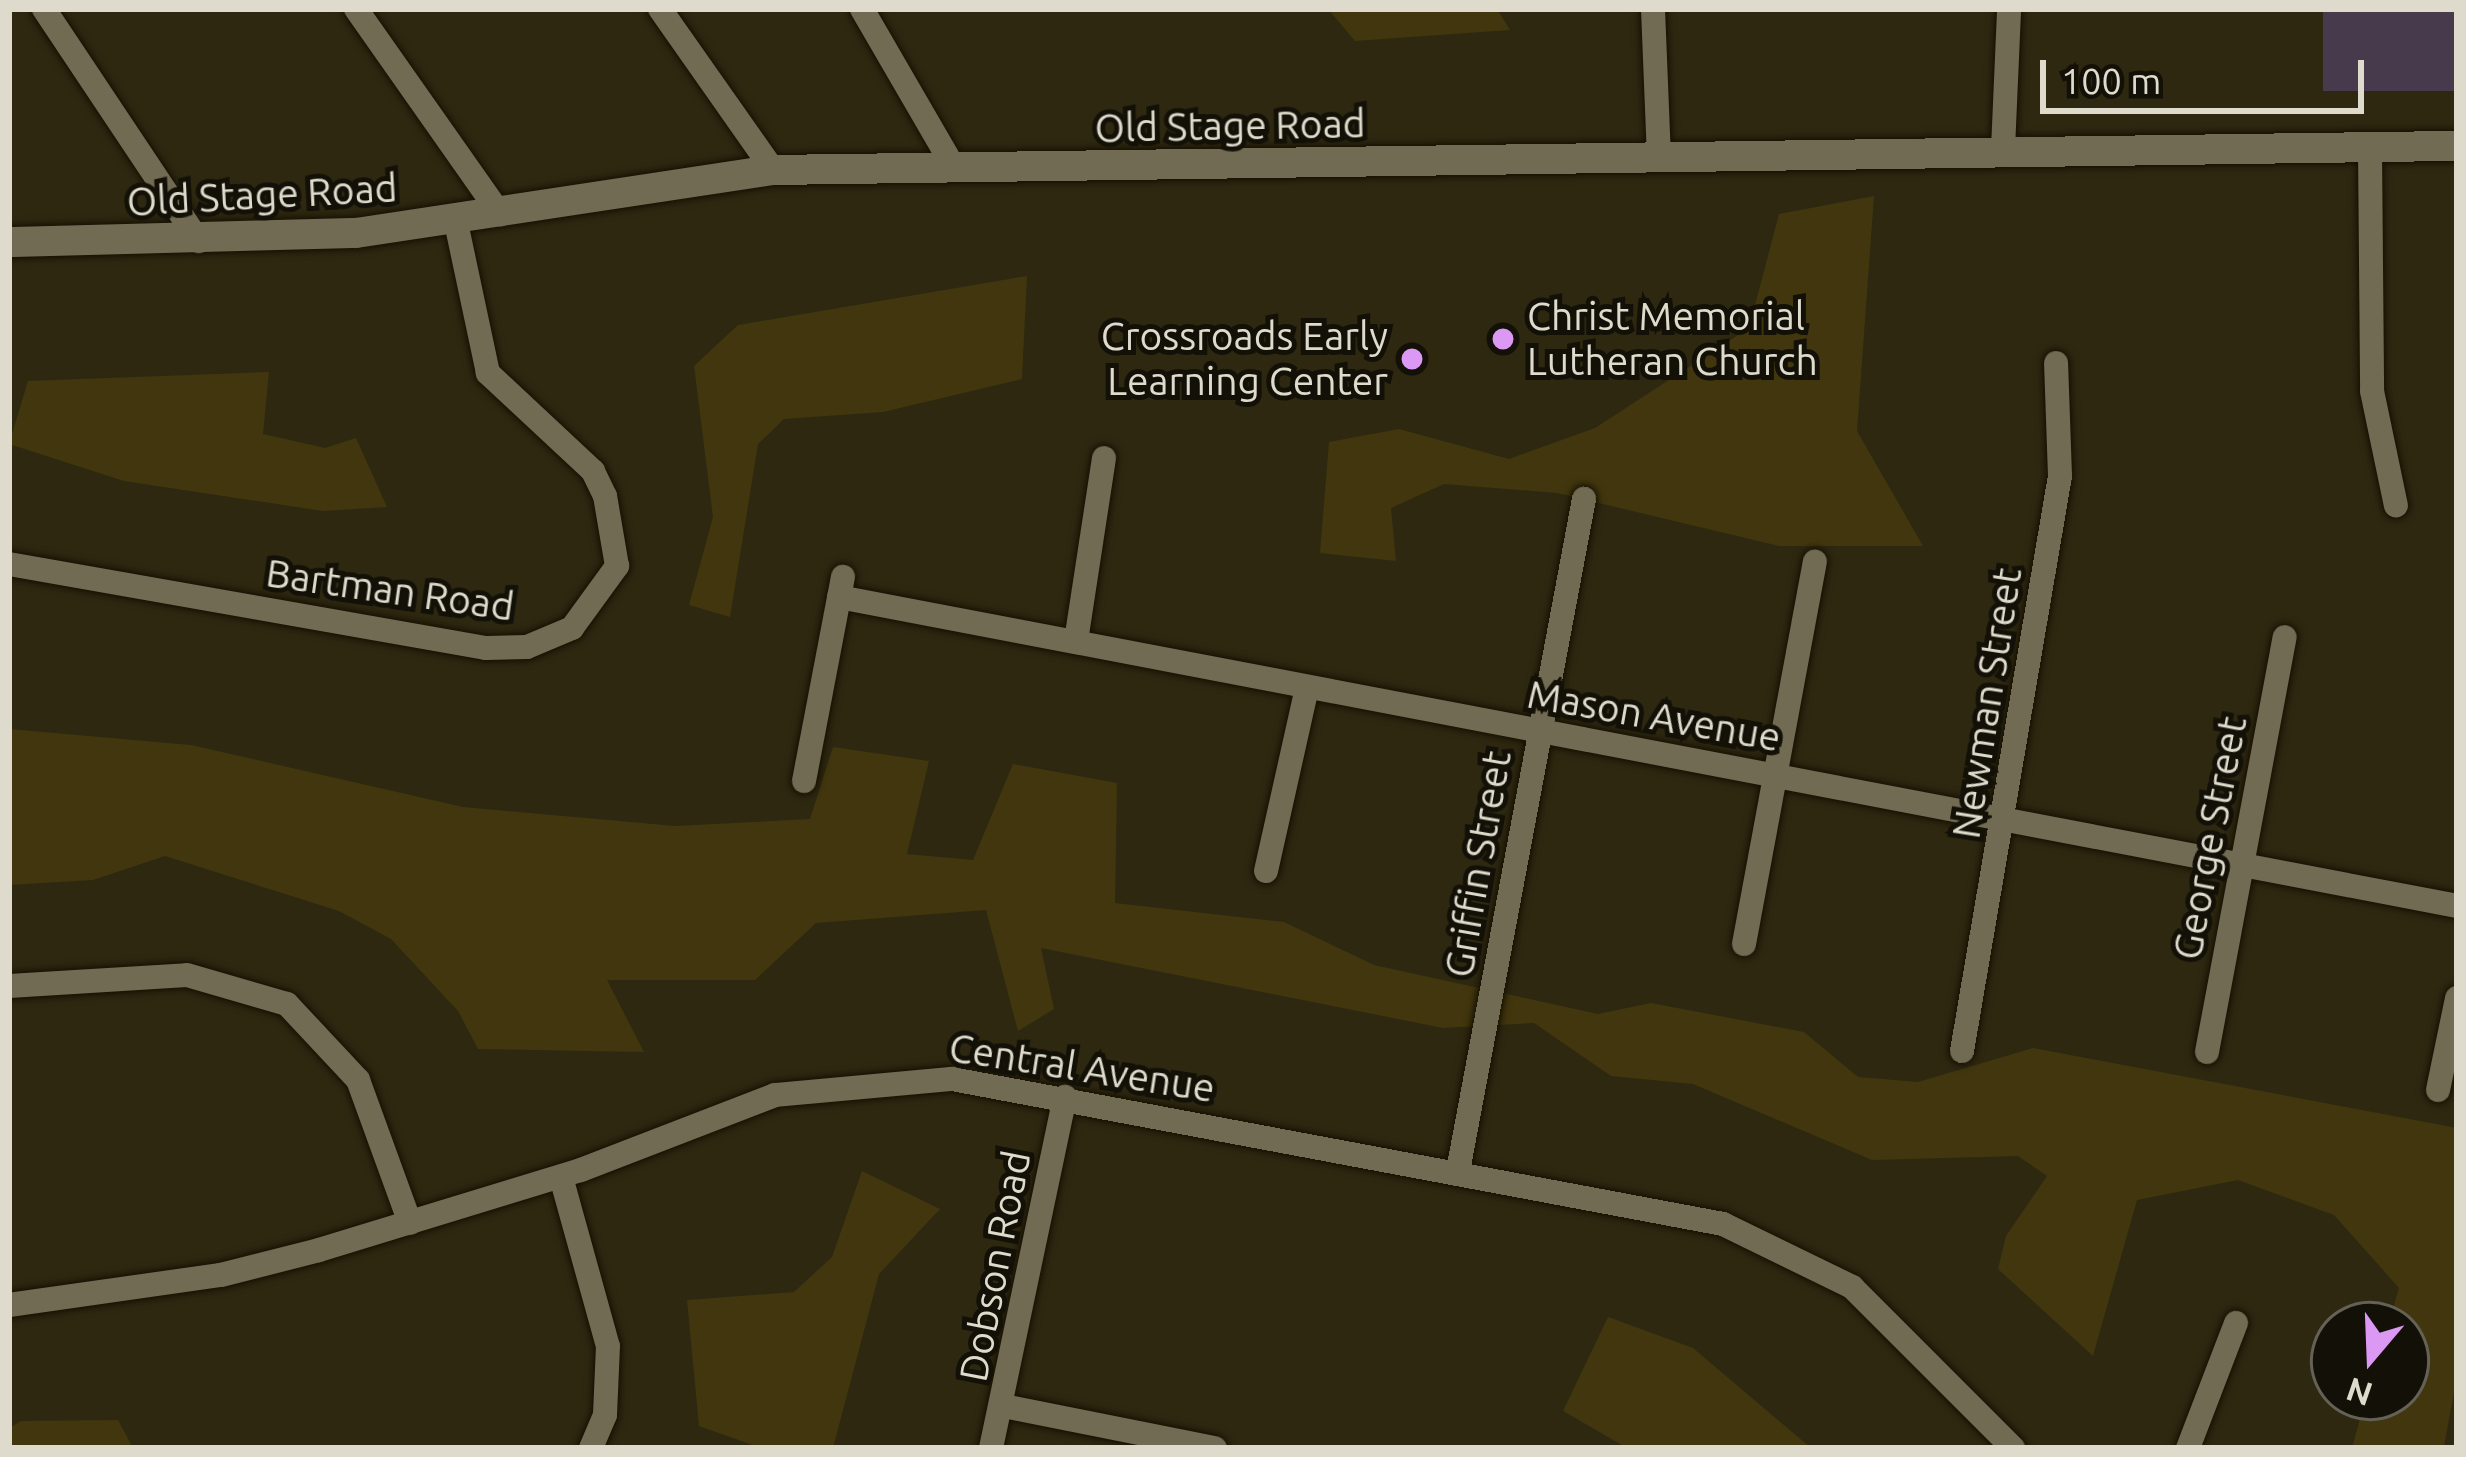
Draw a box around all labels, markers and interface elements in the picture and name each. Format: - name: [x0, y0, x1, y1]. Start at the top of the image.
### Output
- scale bar: [2046, 36, 2370, 110]
- text: 100 m: [2061, 60, 2161, 101]
- street label: Old Stage Road: [1094, 100, 1366, 152]
- street label: Old Stage Road: [126, 165, 398, 225]
- place label: Christ Memorial Lutheran Church: [1527, 294, 1818, 385]
- place label: Crossroads Early Learning Center: [1101, 314, 1388, 405]
- marker: Christ Memorial Lutheran Church: [1490, 326, 1516, 352]
- marker: Crossroads Early Learning Center: [1399, 346, 1425, 372]
- street label: Bartman Road: [263, 549, 517, 631]
- street label: Newman Street: [1943, 564, 2031, 842]
- street label: Mason Avenue: [1524, 671, 1784, 761]
- street label: George Street: [2163, 712, 2257, 964]
- street label: Griffin Street: [1435, 747, 1521, 981]
- street label: Central Avenue: [946, 1024, 1218, 1112]
- street label: Dobson Road: [950, 1147, 1040, 1385]
- north arrow: [2310, 1301, 2430, 1421]
- text: N: [2341, 1371, 2377, 1414]

